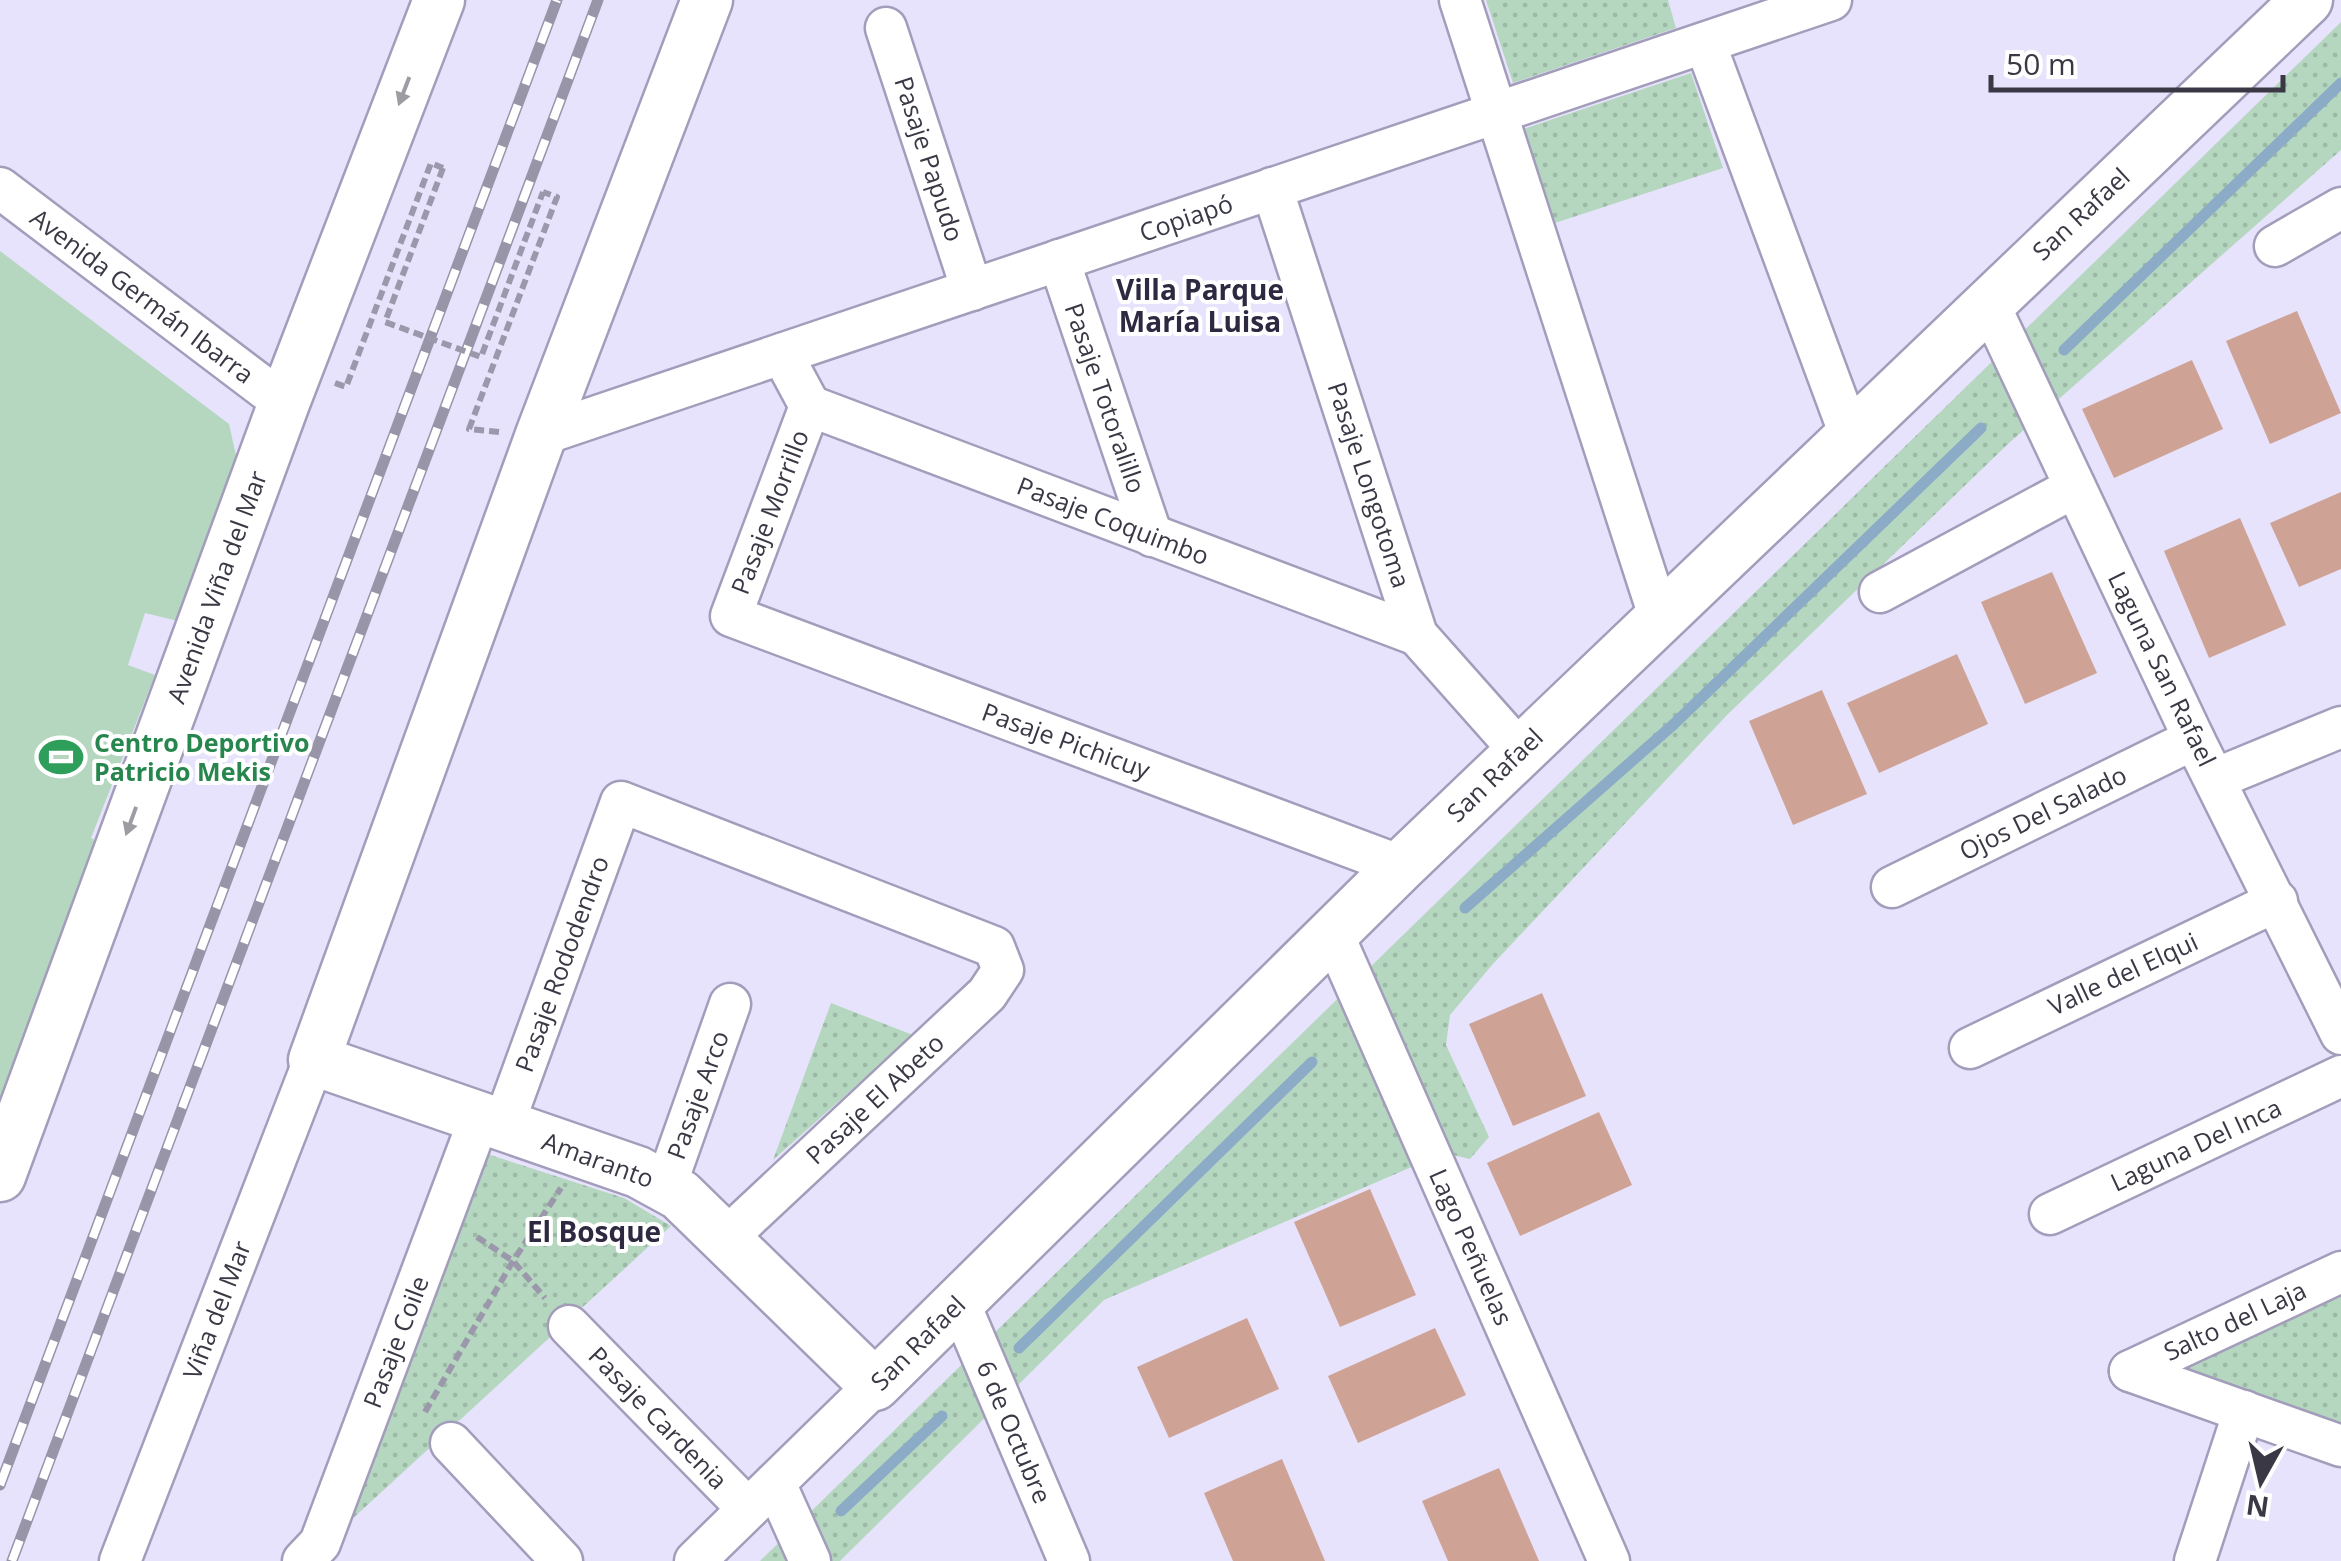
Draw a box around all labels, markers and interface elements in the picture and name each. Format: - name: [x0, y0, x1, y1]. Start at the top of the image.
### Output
- scale bar: [1991, 30, 2284, 92]
- text: 50 m: [2006, 43, 2076, 84]
- street label: Pasaje Papudo: [887, 72, 973, 245]
- one-way arrow: [396, 76, 412, 106]
- street label: San Rafael: [2024, 159, 2136, 267]
- street label: Copiapó: [1134, 185, 1237, 249]
- street label: Avenida Germán Ibarra: [24, 200, 261, 390]
- district label: Villa Parque María Luisa: [1116, 270, 1284, 340]
- street label: Pasaje Totoralillo: [1058, 298, 1154, 497]
- street label: Pasaje Longotoma: [1321, 377, 1419, 592]
- street label: Pasaje Morrillo: [722, 425, 816, 599]
- street label: Avenida Viña del Mar: [158, 466, 274, 708]
- street label: Pasaje Coquimbo: [1013, 468, 1214, 572]
- street label: Laguna San Rafael: [2101, 565, 2225, 772]
- street label: Pasaje Pichicuy: [978, 694, 1155, 786]
- street label: San Rafael: [1439, 720, 1550, 829]
- place label: Centro Deportivo Patricio Mekis: [94, 725, 309, 788]
- sports icon: Centro Deportivo Patricio Mekis: [37, 733, 85, 781]
- street label: Ojos Del Salado: [1953, 757, 2132, 867]
- one-way arrow: [122, 807, 138, 837]
- street label: Pasaje Rododendro: [506, 851, 616, 1076]
- street label: Valle del Elqui: [2042, 924, 2203, 1023]
- street label: Pasaje El Abeto: [798, 1025, 951, 1171]
- street label: Pasaje Arco: [658, 1026, 736, 1164]
- street label: Laguna Del Inca: [2105, 1090, 2286, 1199]
- street label: Amaranto: [538, 1123, 659, 1195]
- street label: Lago Peñuelas: [1422, 1163, 1522, 1330]
- district label: El Bosque: [527, 1212, 661, 1250]
- street label: Viña del Mar: [174, 1236, 258, 1384]
- street label: Pasaje Coile: [354, 1271, 436, 1413]
- street label: Salto del Laja: [2158, 1272, 2311, 1368]
- street label: San Rafael: [862, 1287, 972, 1397]
- street label: Pasaje Cardenia: [582, 1338, 736, 1496]
- street label: 6 de Octubre: [970, 1355, 1060, 1508]
- north arrow: [2211, 1431, 2311, 1531]
- text: N: [2243, 1486, 2271, 1527]

